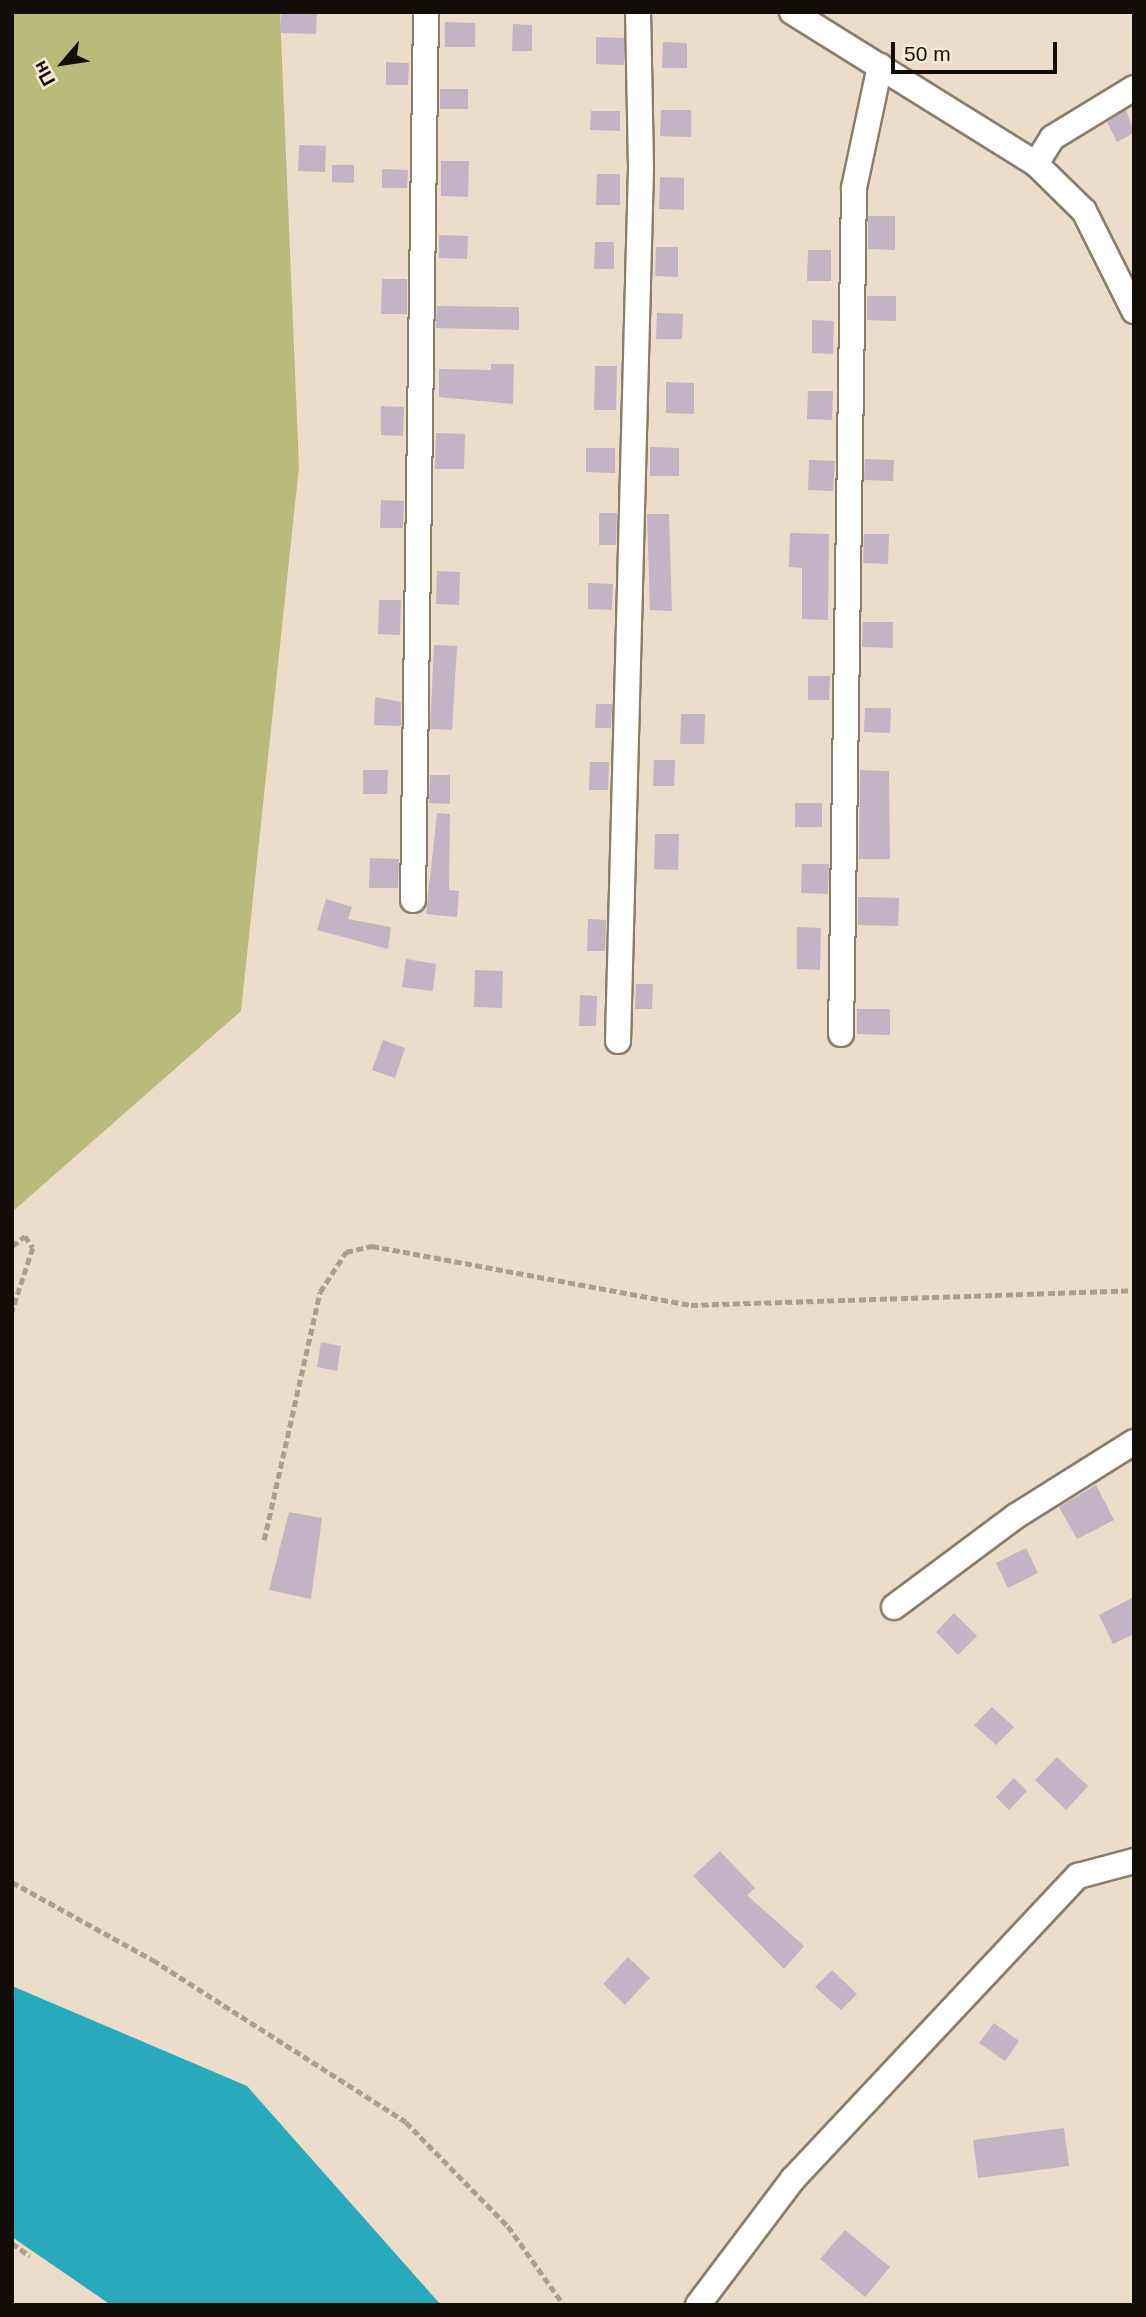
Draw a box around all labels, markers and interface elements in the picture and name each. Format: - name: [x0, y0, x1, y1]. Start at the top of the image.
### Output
- north arrow: [28, 28, 98, 98]
- scale bar: [894, 28, 1060, 72]
- text: 50 m: [904, 42, 951, 65]
- text: Пн: [29, 57, 59, 90]

